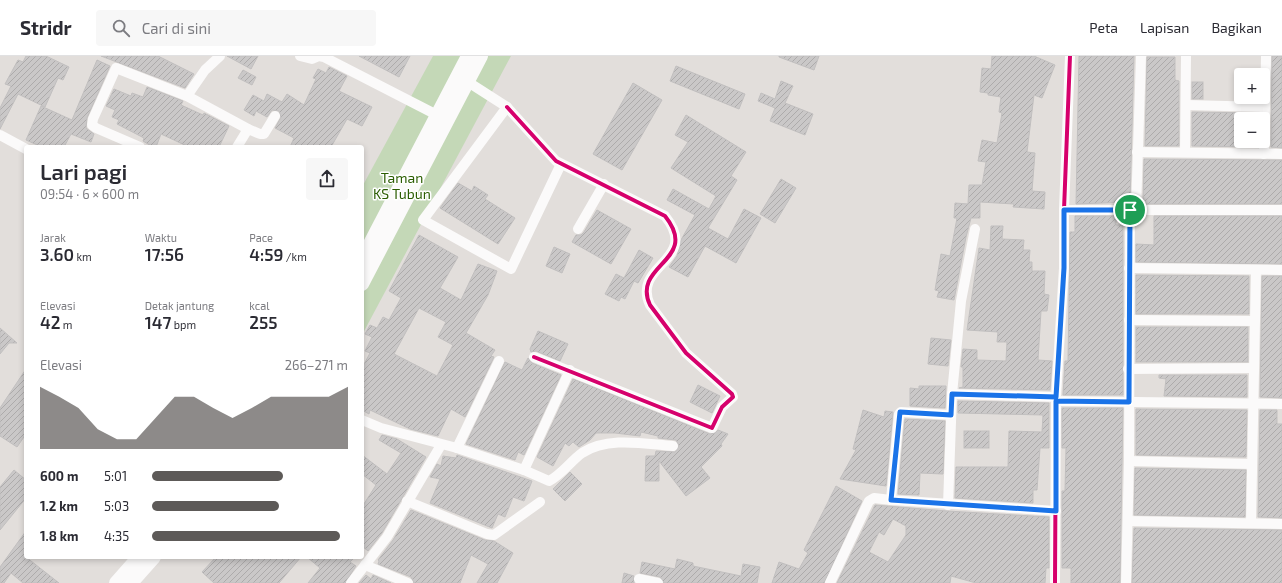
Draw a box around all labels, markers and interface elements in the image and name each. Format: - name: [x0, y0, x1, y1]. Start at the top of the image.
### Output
- search box: [96, 10, 376, 46]
- text: Stridr: [20, 16, 72, 39]
- icon: search: [110, 17, 132, 39]
- text: Cari di sini: [142, 19, 211, 37]
- text: Peta: [1089, 19, 1118, 36]
- text: Lapisan: [1140, 19, 1189, 36]
- text: Bagikan: [1211, 19, 1262, 36]
- map controls: [1234, 68, 1270, 148]
- button: +: [1234, 68, 1270, 104]
- button: −: [1234, 112, 1270, 148]
- text: Lari pagi: [40, 158, 127, 184]
- button: share: [306, 158, 348, 200]
- park label: Taman KS Tubun: [373, 169, 431, 202]
- text: 09:54 · 6 × 600 m: [40, 186, 139, 202]
- pin: [1113, 193, 1147, 227]
- icon: arrive: [1119, 199, 1141, 221]
- text: Jarak: [40, 231, 66, 244]
- text: Waktu: [145, 231, 177, 244]
- text: Pace: [249, 231, 273, 244]
- text: 3.60: [40, 244, 74, 264]
- text: 17:56: [145, 244, 184, 264]
- text: 4:59: [249, 244, 283, 264]
- text: km: [74, 250, 92, 263]
- text: /km: [283, 250, 307, 263]
- text: Elevasi: [40, 299, 75, 312]
- text: Detak jantung: [145, 299, 214, 312]
- text: kcal: [249, 299, 269, 312]
- text: 42: [40, 312, 60, 332]
- text: 147: [145, 312, 171, 332]
- text: 255: [249, 312, 278, 332]
- text: m: [60, 318, 73, 331]
- text: bpm: [171, 318, 196, 331]
- text: Elevasi: [40, 357, 82, 373]
- text: 266–271 m: [285, 357, 348, 373]
- text: 600 m: [40, 468, 78, 484]
- text: 5:01: [104, 468, 127, 484]
- text: 1.2 km: [40, 498, 78, 514]
- text: 5:03: [104, 498, 129, 514]
- text: 1.8 km: [40, 528, 78, 544]
- text: 4:35: [104, 528, 129, 544]

